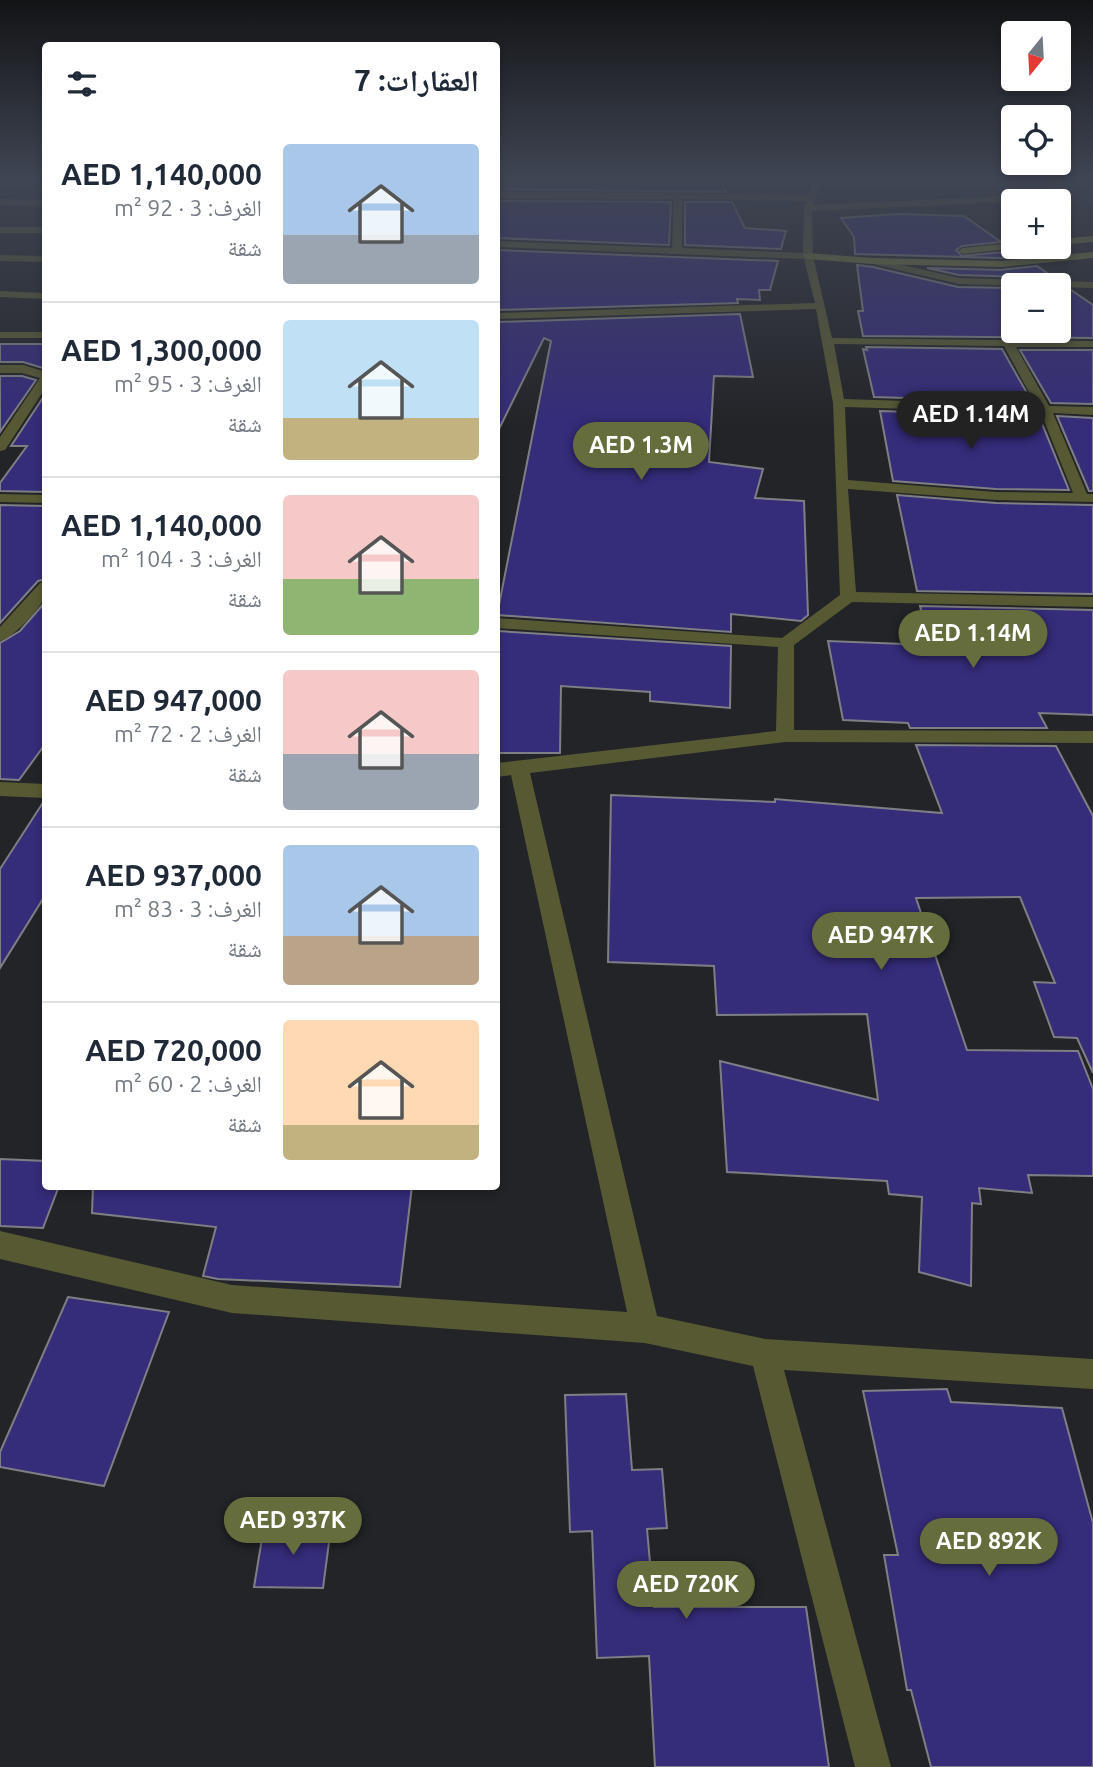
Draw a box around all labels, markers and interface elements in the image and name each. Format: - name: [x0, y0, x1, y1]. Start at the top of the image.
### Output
- north arrow: [1001, 21, 1071, 91]
- map controls: [1001, 21, 1071, 343]
- text: العقارات: 7: [354, 63, 479, 97]
- icon: filters: [63, 65, 101, 103]
- button: locate: [1001, 105, 1071, 175]
- text: AED 1,140,000: [61, 157, 262, 191]
- icon: home: [339, 172, 423, 256]
- button: +: [1001, 189, 1071, 259]
- text: الغرف: 3 · 92 m²: [114, 195, 262, 220]
- text: شقة: [228, 235, 262, 260]
- button: −: [1001, 273, 1071, 343]
- text: AED 1,300,000: [61, 333, 262, 367]
- icon: home: [339, 348, 423, 432]
- text: الغرف: 3 · 95 m²: [114, 371, 262, 396]
- pin: AED 1.14M: [891, 392, 1051, 451]
- text: AED 1.14M: [912, 401, 1030, 426]
- text: شقة: [228, 411, 262, 436]
- pin: AED 1.3M: [569, 422, 713, 482]
- text: AED 1.3M: [589, 432, 693, 457]
- text: AED 1,140,000: [61, 508, 262, 542]
- icon: home: [339, 523, 423, 607]
- text: الغرف: 3 · 104 m²: [101, 546, 262, 571]
- text: شقة: [228, 586, 262, 611]
- pin: AED 1.14M: [893, 610, 1053, 670]
- text: AED 1.14M: [914, 620, 1032, 645]
- text: AED 947,000: [85, 683, 262, 717]
- icon: home: [339, 698, 423, 782]
- text: الغرف: 2 · 72 m²: [114, 721, 262, 746]
- text: شقة: [228, 761, 262, 786]
- text: AED 937,000: [85, 858, 262, 892]
- icon: home: [339, 873, 423, 957]
- text: الغرف: 3 · 83 m²: [114, 896, 262, 921]
- pin: AED 947K: [809, 912, 953, 972]
- text: AED 947K: [828, 922, 934, 947]
- text: شقة: [228, 936, 262, 961]
- text: AED 720,000: [85, 1033, 262, 1067]
- icon: home: [339, 1048, 423, 1132]
- text: الغرف: 2 · 60 m²: [114, 1071, 262, 1096]
- text: شقة: [228, 1111, 262, 1136]
- pin: AED 937K: [221, 1498, 365, 1557]
- text: AED 937K: [240, 1507, 346, 1532]
- pin: AED 892K: [917, 1518, 1061, 1578]
- text: AED 892K: [936, 1528, 1042, 1553]
- pin: AED 720K: [614, 1562, 758, 1621]
- text: AED 720K: [633, 1571, 739, 1596]

